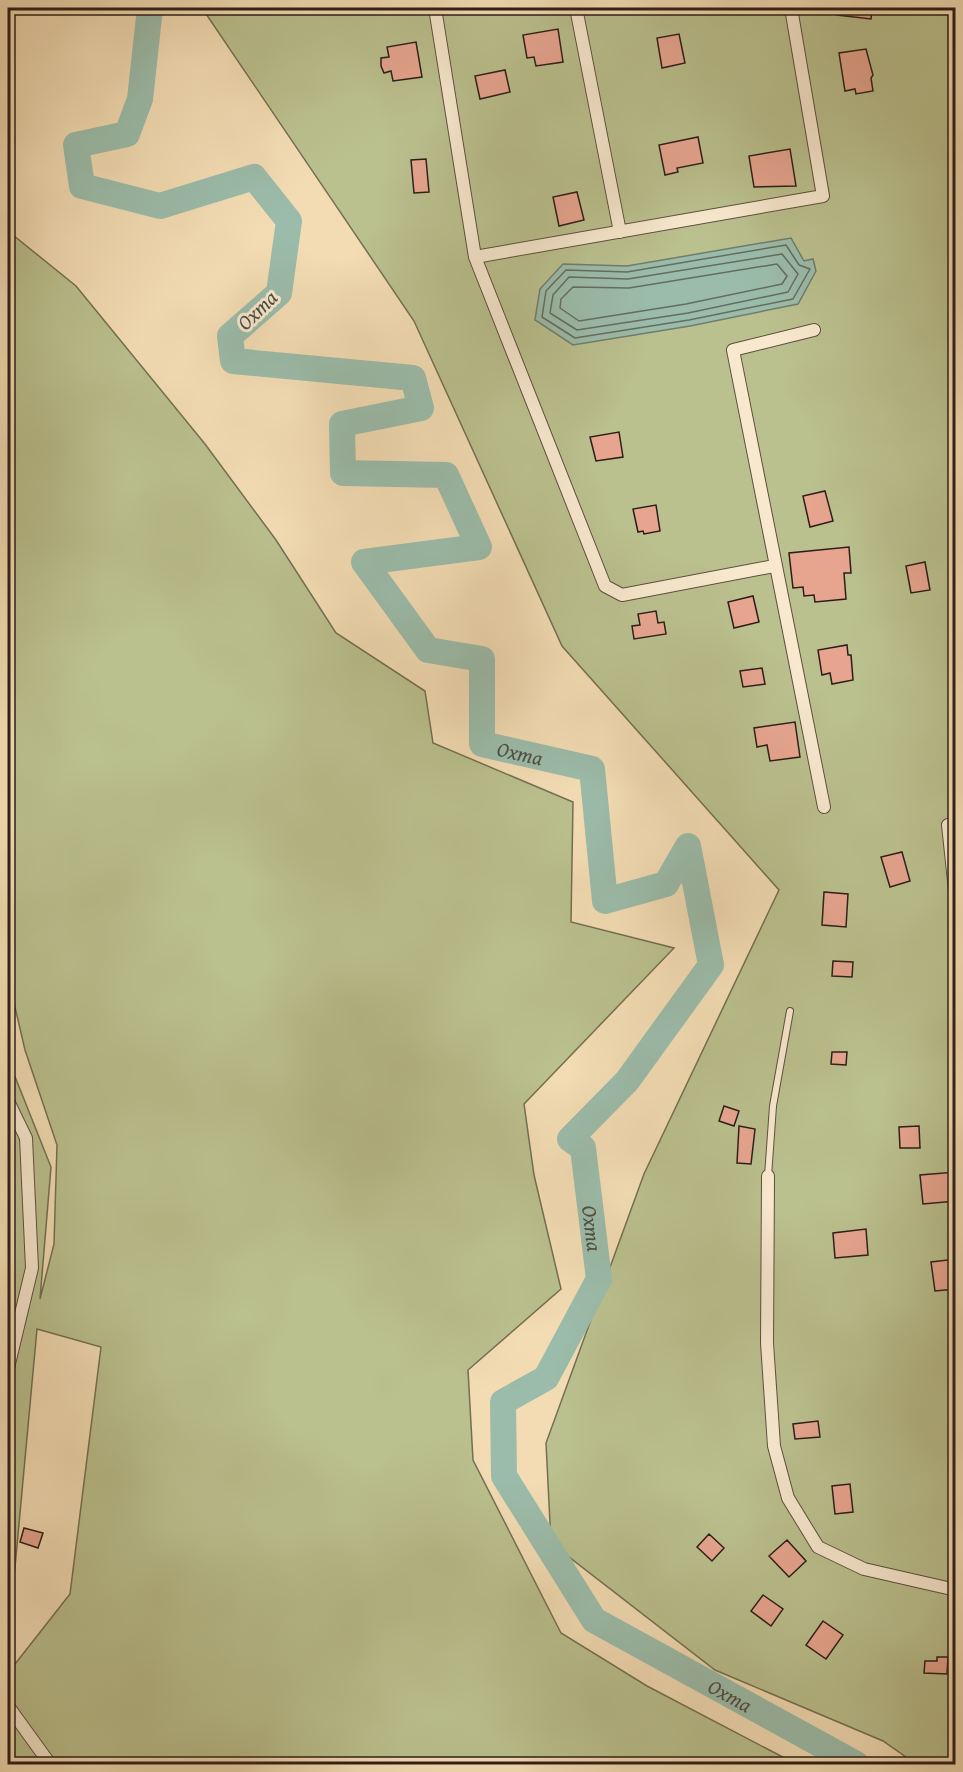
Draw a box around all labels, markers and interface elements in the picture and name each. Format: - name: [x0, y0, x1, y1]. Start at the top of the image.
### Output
- water label: Охта: [230, 283, 285, 337]
- water label: Охта: [494, 732, 546, 773]
- water label: Охта: [575, 1203, 611, 1253]
- water label: Охта: [703, 1670, 758, 1720]

